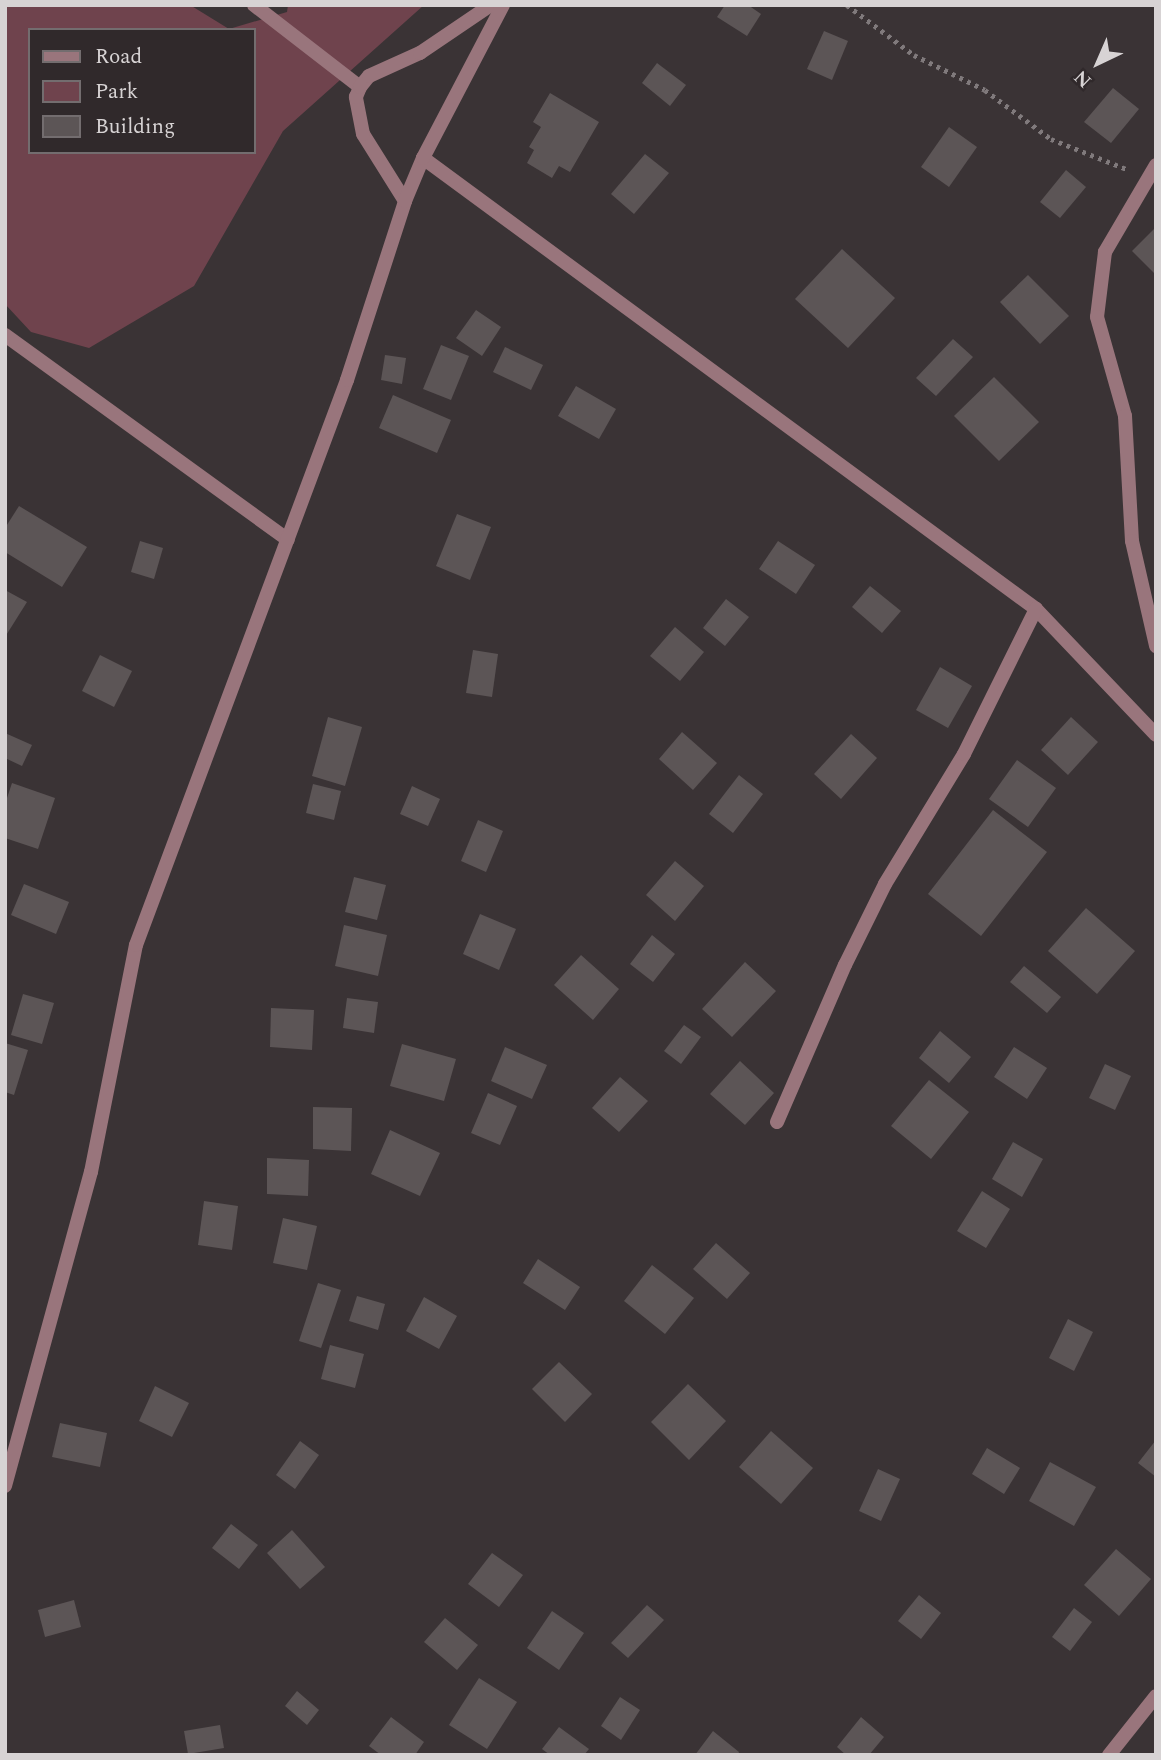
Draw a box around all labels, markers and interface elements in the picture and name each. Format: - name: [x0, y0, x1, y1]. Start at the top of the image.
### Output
- legend: [28, 28, 256, 154]
- north arrow: [1063, 28, 1133, 98]
- text: Road: [95, 41, 142, 73]
- text: N: [1067, 63, 1099, 94]
- text: Park: [95, 76, 138, 108]
- text: Building: [95, 111, 175, 143]

